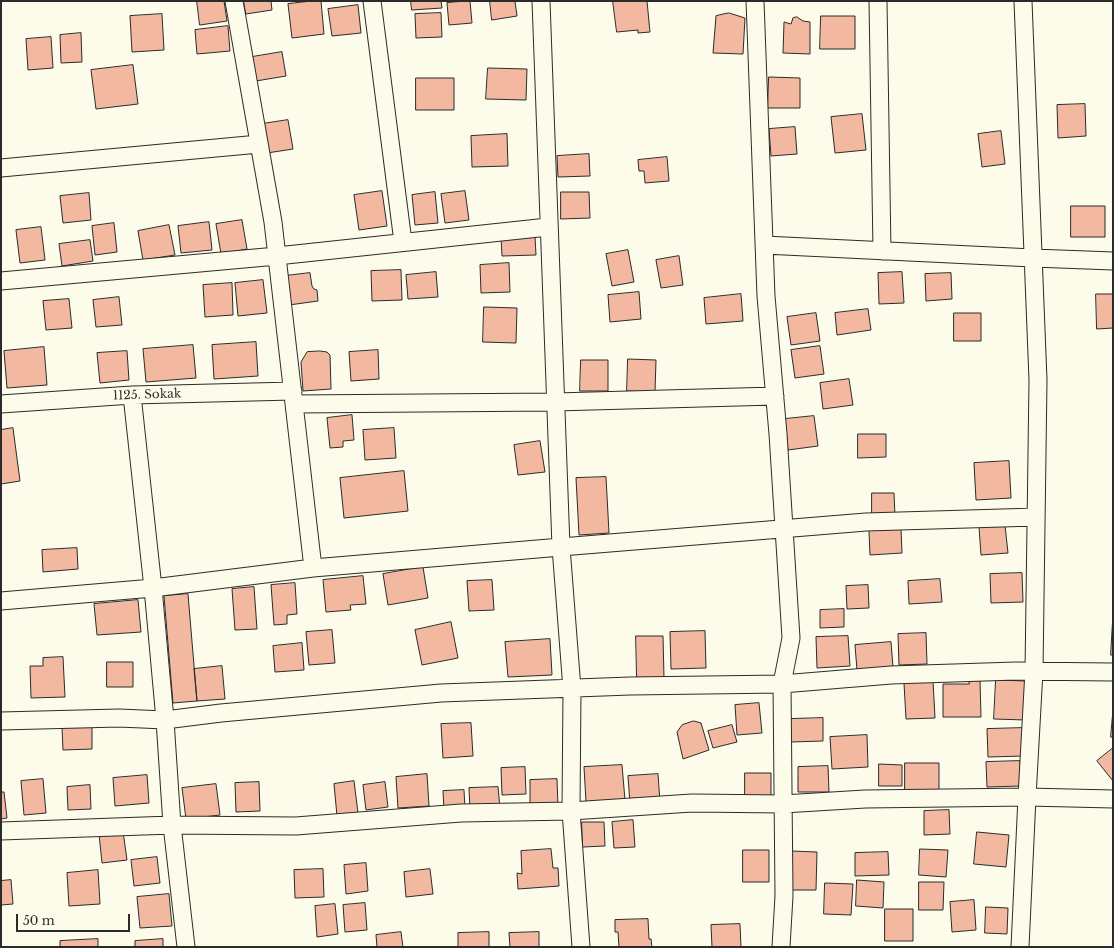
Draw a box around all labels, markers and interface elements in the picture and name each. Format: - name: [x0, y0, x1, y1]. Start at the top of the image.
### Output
- street label: 1125. Sokak: [113, 387, 181, 403]
- scale bar: [18, 906, 132, 932]
- text: 50 m: [23, 913, 55, 928]

